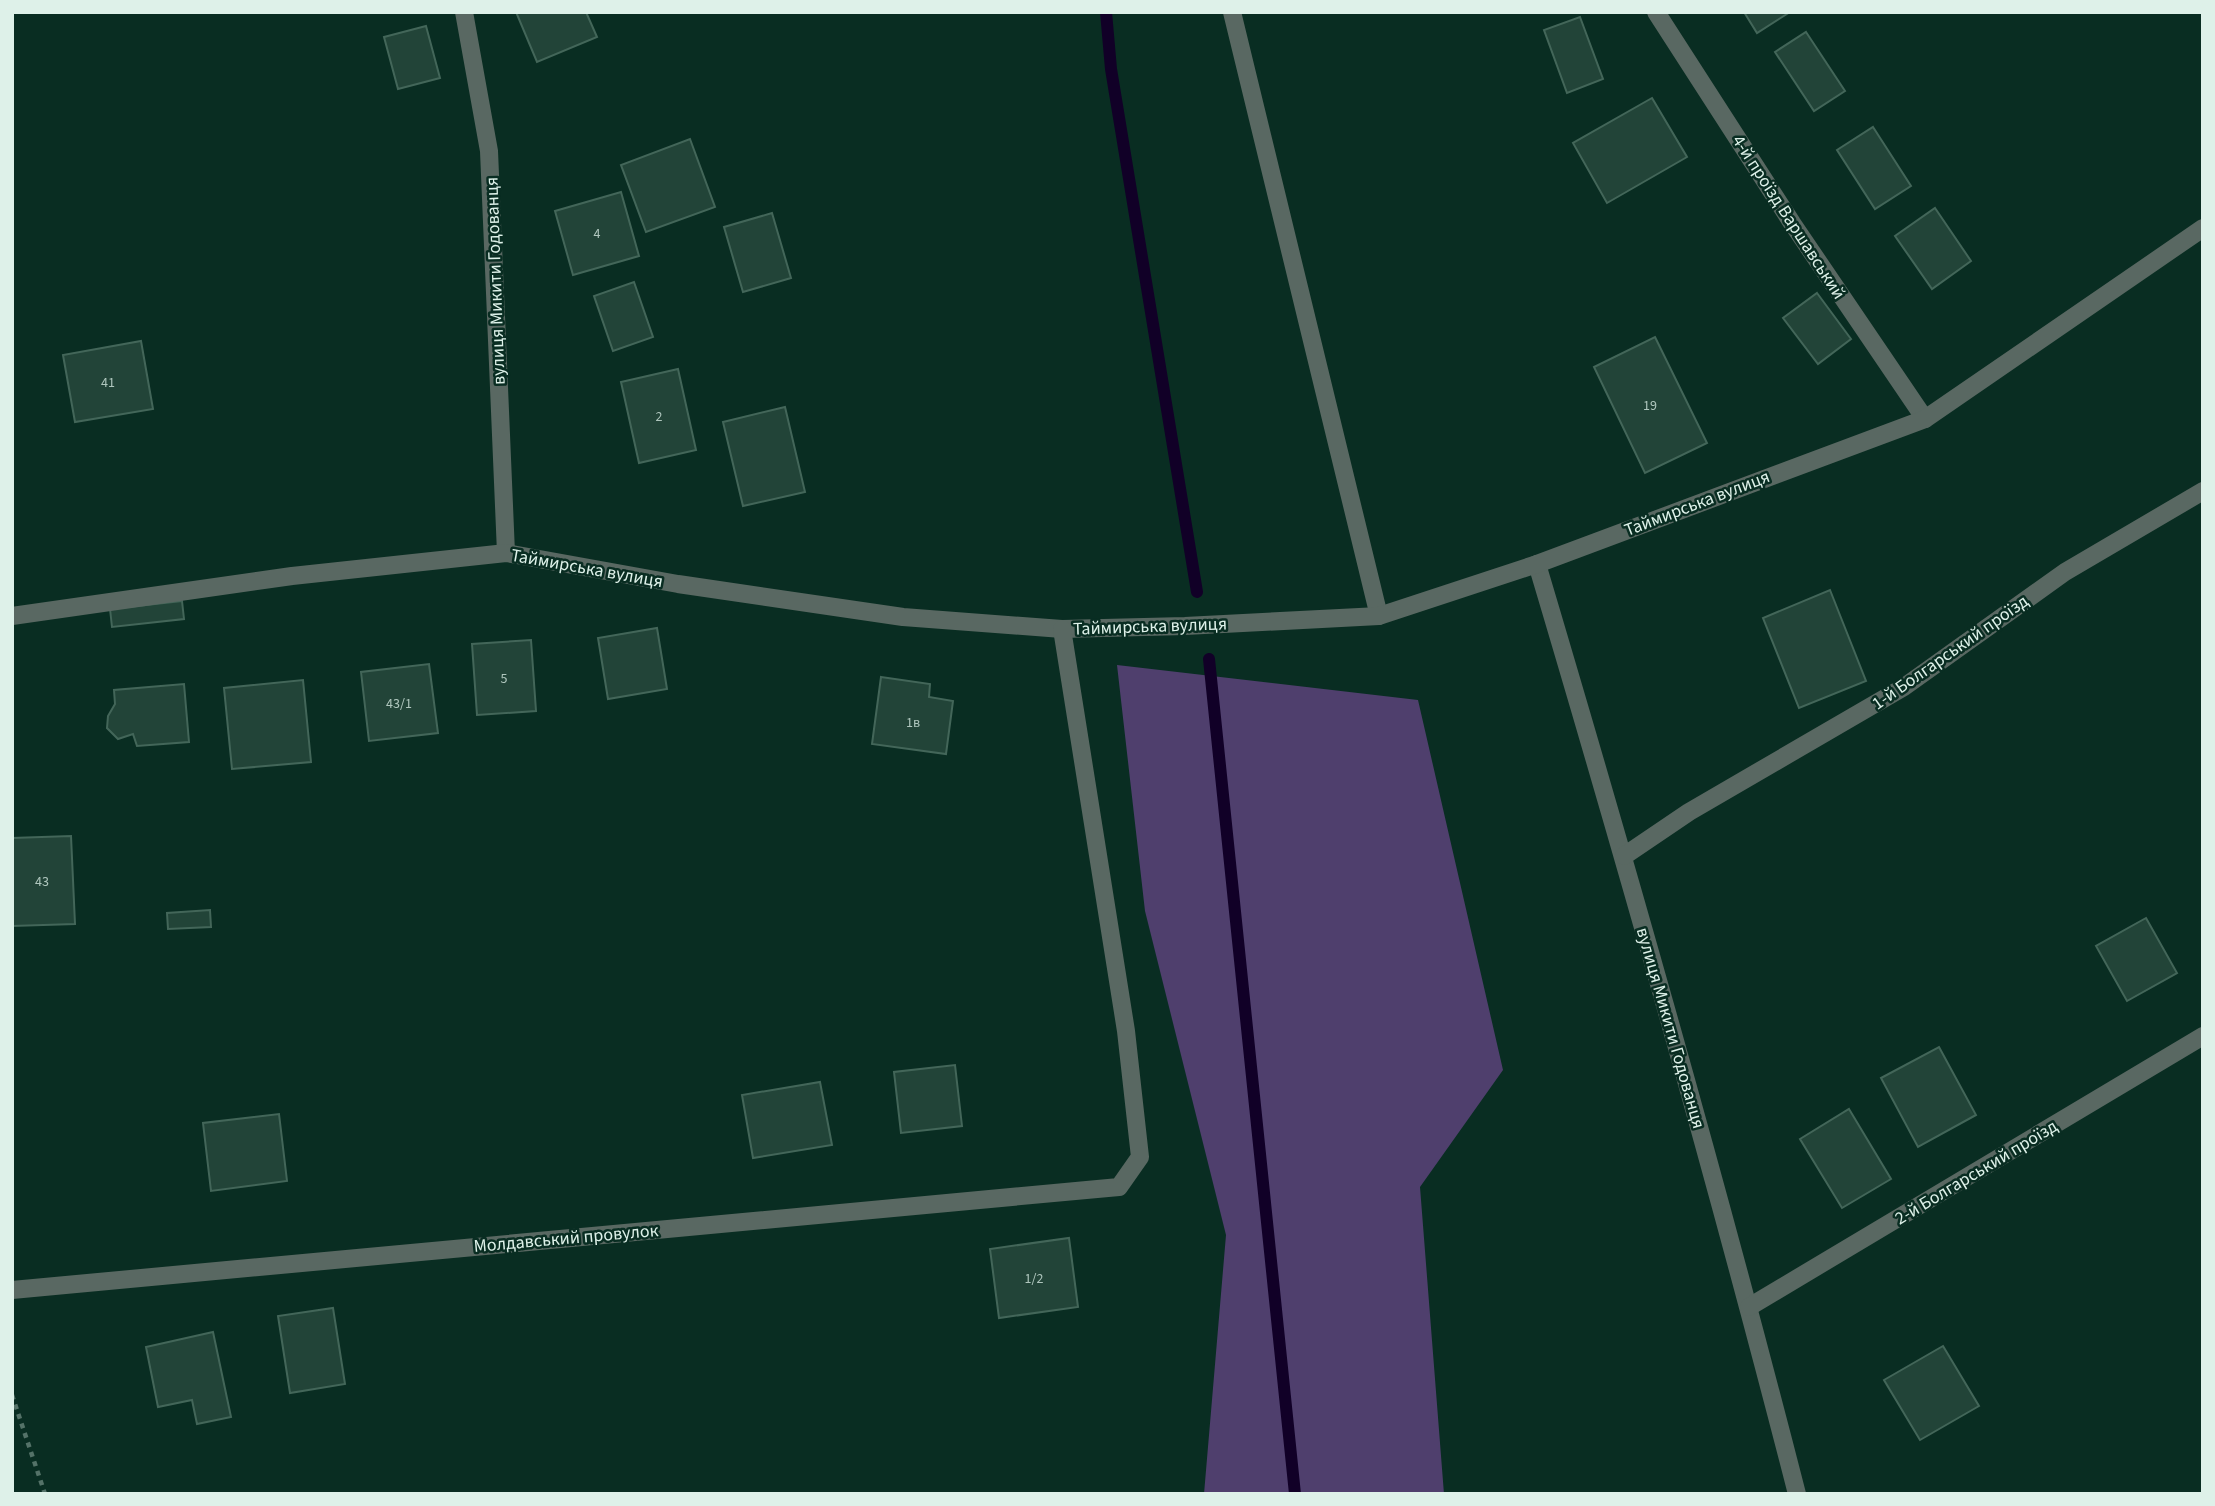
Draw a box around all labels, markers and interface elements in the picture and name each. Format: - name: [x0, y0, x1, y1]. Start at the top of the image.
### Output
- street label: 4-й проїзд Варшавський: [1726, 130, 1851, 304]
- street label: вулиця Микити Годованця: [479, 177, 512, 385]
- house number: 4: [594, 224, 601, 244]
- house number: 41: [101, 373, 115, 393]
- house number: 19: [1643, 396, 1657, 416]
- house number: 2: [656, 407, 663, 427]
- street label: Таймирська вулиця: [1621, 464, 1774, 543]
- street label: Таймирська вулиця: [509, 543, 665, 594]
- street label: 1-й Болгарський проїзд: [1867, 589, 2034, 716]
- street label: Таймирська вулиця: [1073, 611, 1227, 642]
- house number: 5: [501, 669, 508, 689]
- house number: 43/1: [386, 694, 412, 714]
- house number: 1в: [906, 713, 920, 733]
- house number: 43: [35, 872, 49, 892]
- street label: вулиця Микити Годованця: [1630, 925, 1711, 1132]
- street label: 2-й Болгарський проїзд: [1890, 1114, 2063, 1231]
- street label: Молдавський провулок: [473, 1218, 660, 1259]
- house number: 1/2: [1025, 1269, 1043, 1289]

